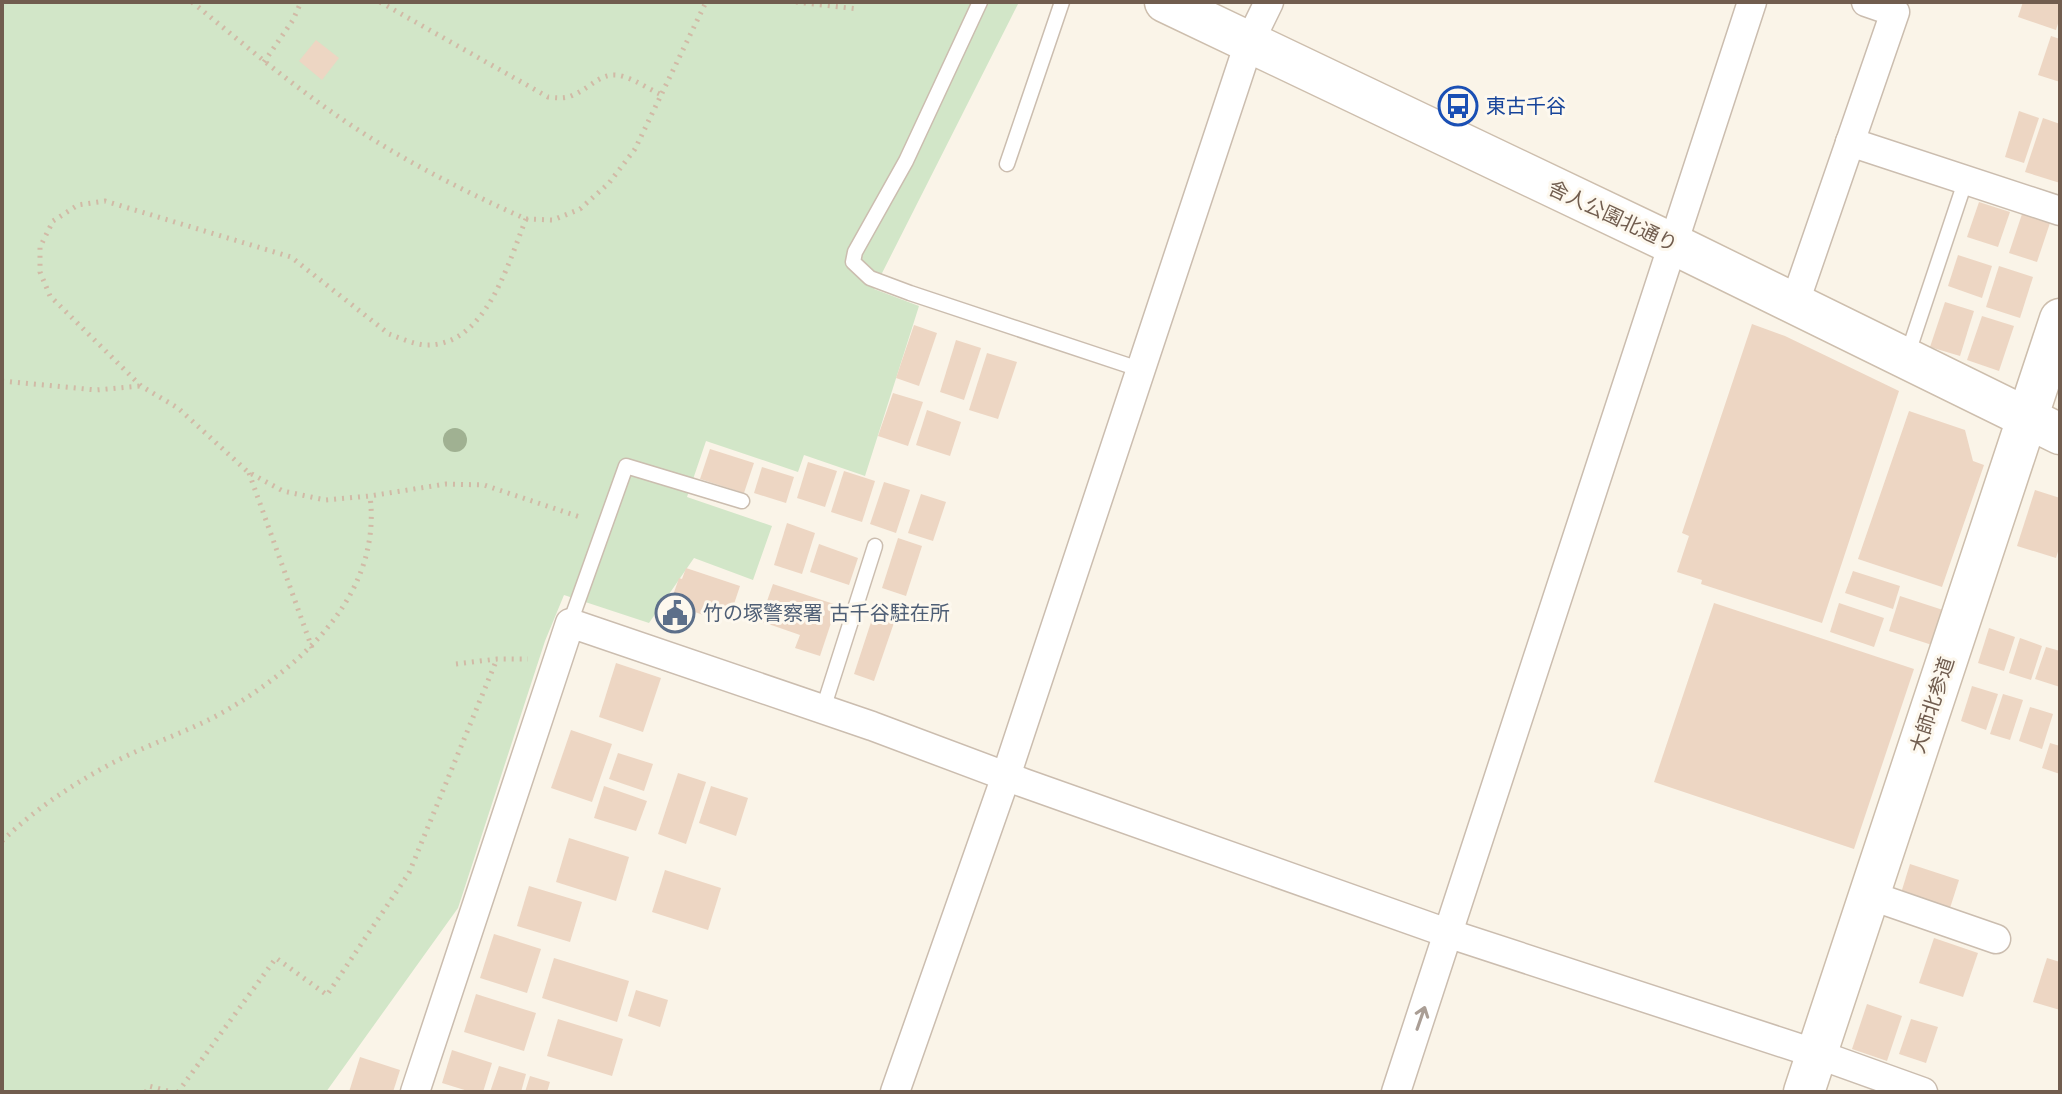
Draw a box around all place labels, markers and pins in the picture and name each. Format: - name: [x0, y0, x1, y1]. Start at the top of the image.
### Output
- bus stop icon: 東古千谷: [1437, 85, 1479, 127]
- place label: 東古千谷: [1486, 94, 1566, 118]
- public building icon: 竹の塚警察署 古千谷駐在所: [654, 592, 696, 634]
- place label: 竹の塚警察署 古千谷駐在所: [703, 601, 950, 625]

